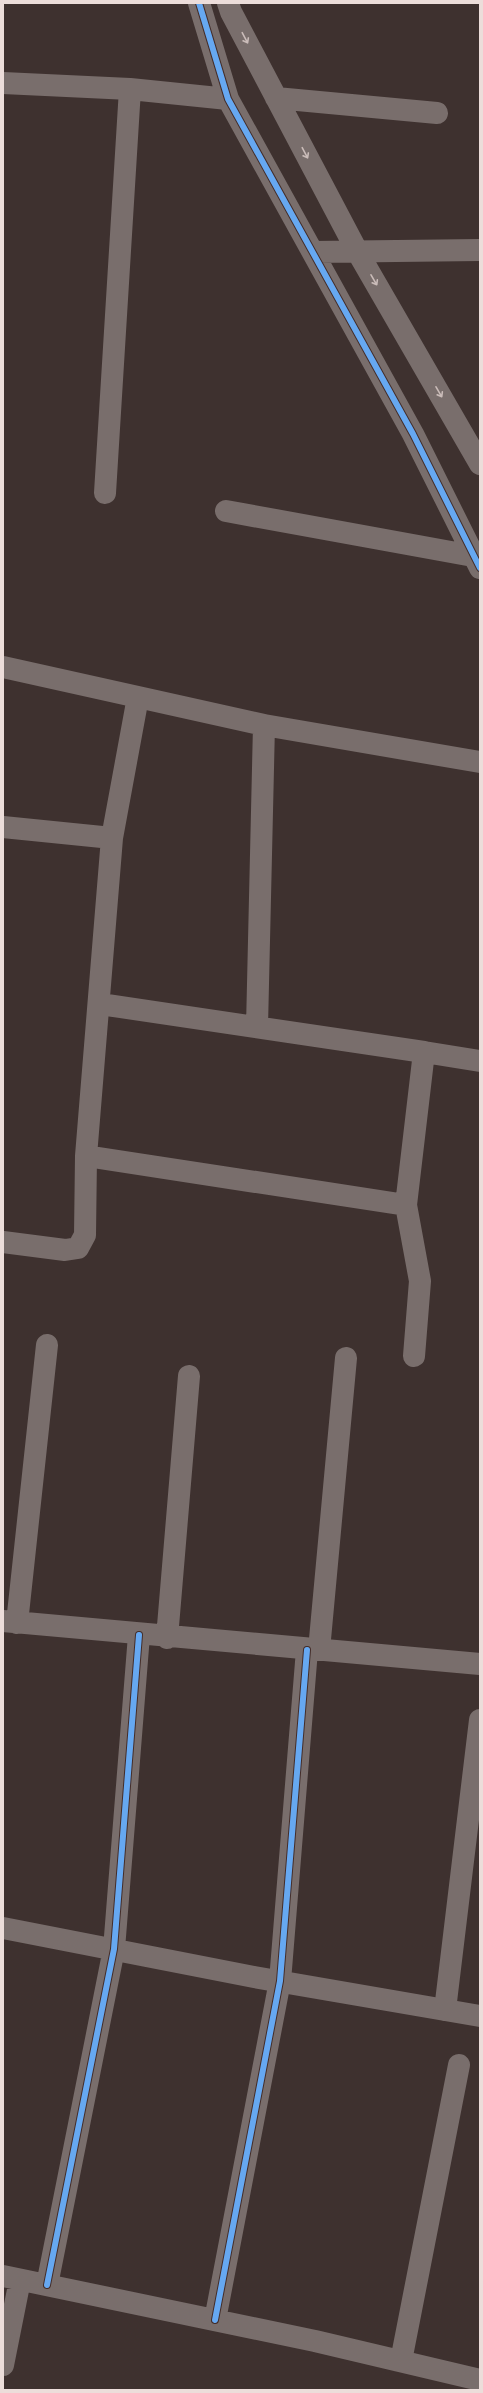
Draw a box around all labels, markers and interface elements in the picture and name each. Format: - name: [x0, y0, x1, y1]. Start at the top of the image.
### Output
- one-way arrow: [241, 32, 249, 44]
- one-way arrow: [302, 147, 309, 159]
- one-way arrow: [370, 274, 378, 286]
- one-way arrow: [436, 386, 444, 398]

